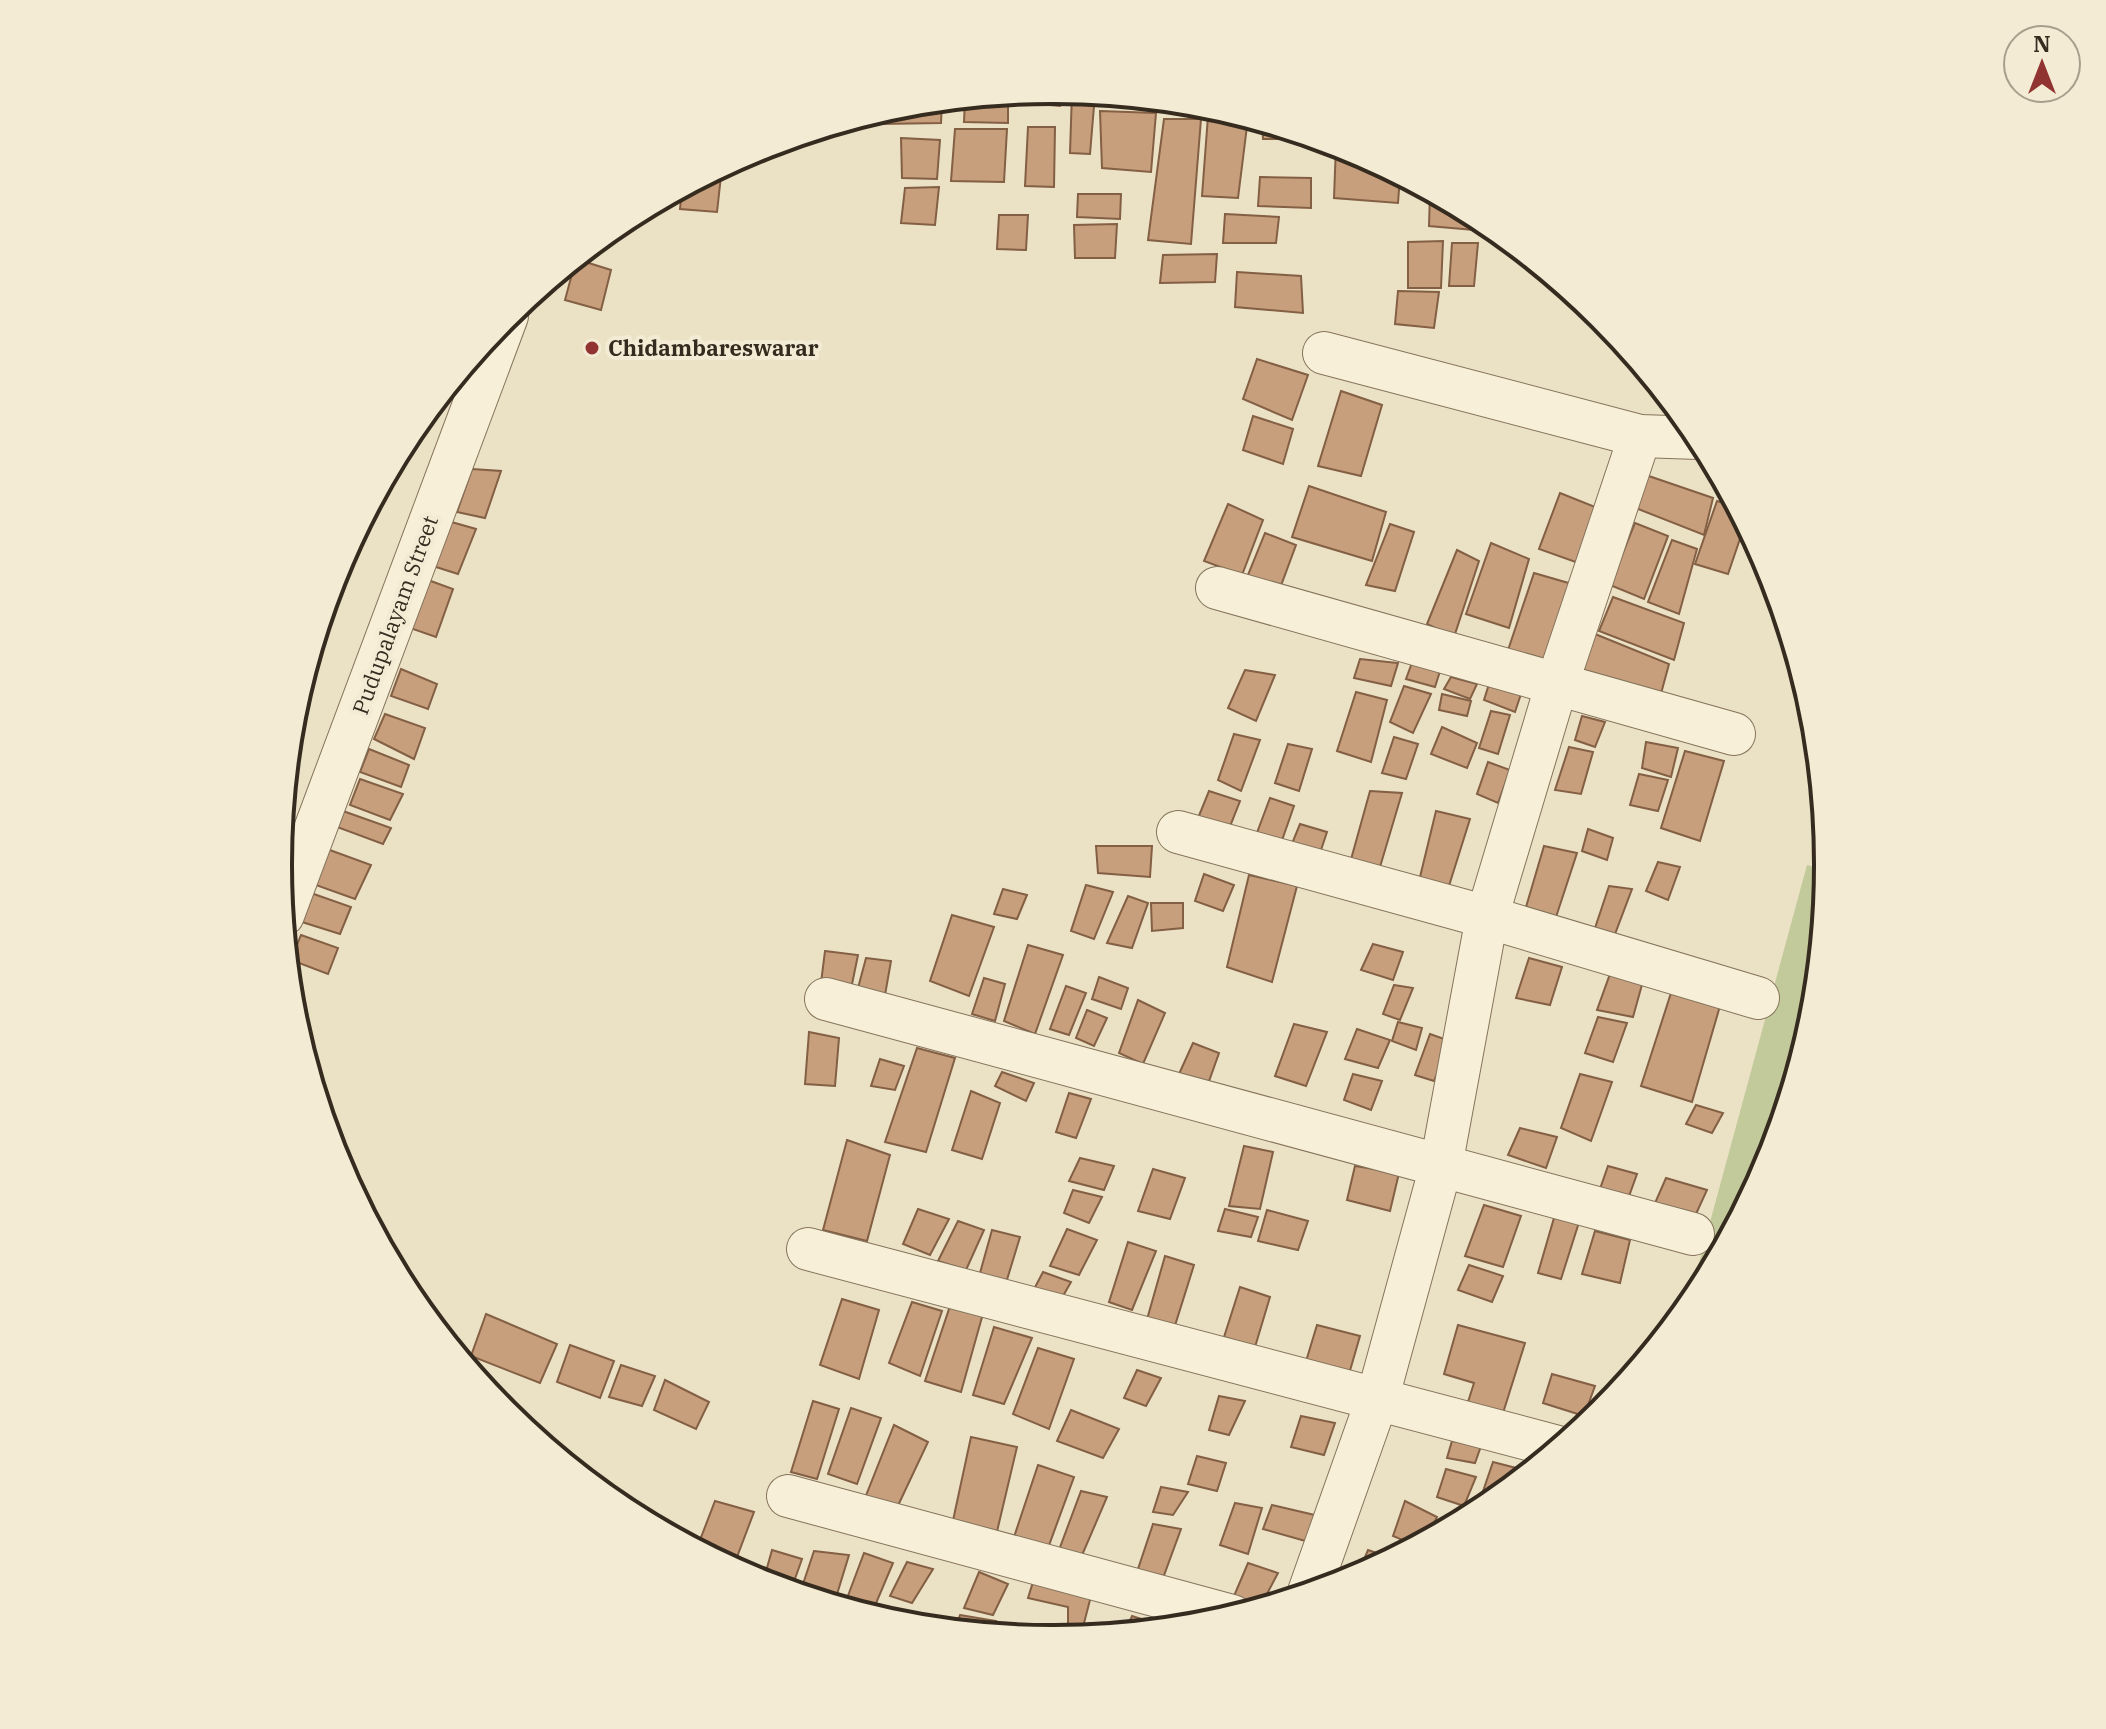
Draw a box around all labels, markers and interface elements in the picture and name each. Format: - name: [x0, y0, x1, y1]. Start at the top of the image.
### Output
- north arrow: [2002, 24, 2082, 104]
- text: N: [2033, 29, 2051, 58]
- place label: Chidambareswarar: [608, 333, 819, 362]
- marker: Chidambareswarar: [583, 339, 601, 357]
- street label: Pudupalayam Street: [345, 511, 444, 718]

